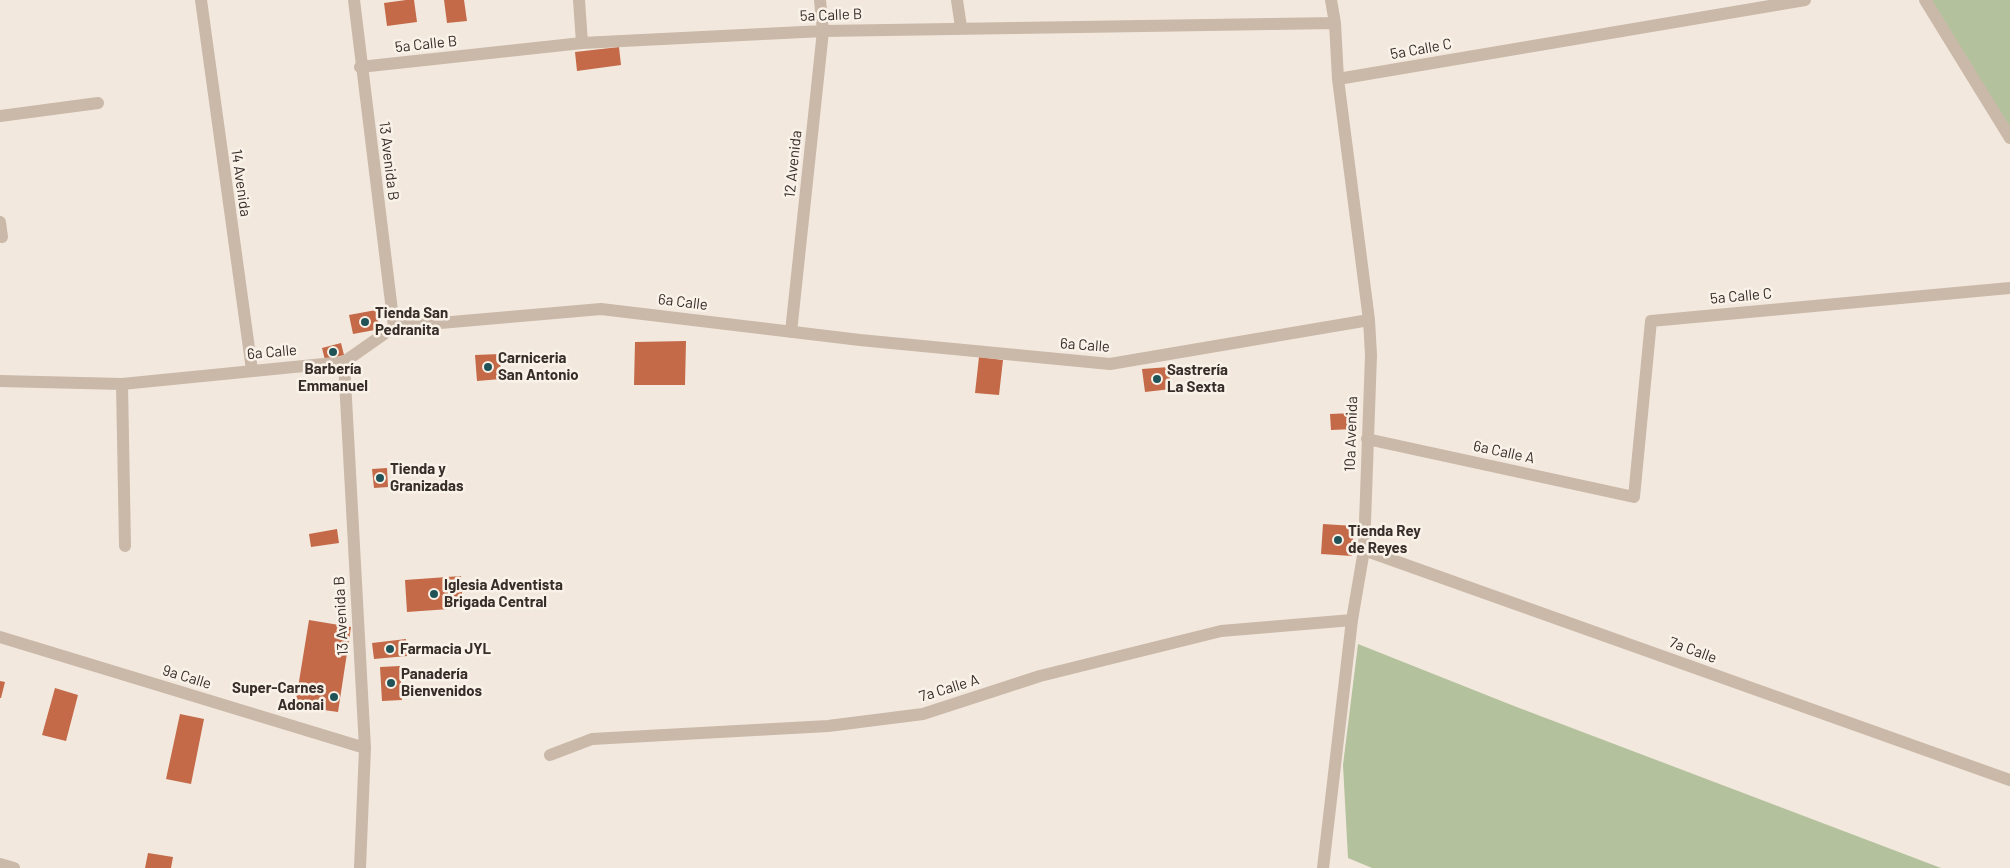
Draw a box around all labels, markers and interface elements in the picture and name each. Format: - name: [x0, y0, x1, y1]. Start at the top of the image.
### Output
- street label: 5a Calle B: [800, 5, 862, 25]
- street label: 5a Calle B: [394, 32, 458, 56]
- street label: 5a Calle C: [1389, 35, 1453, 63]
- street label: 13 Avenida B: [375, 120, 403, 202]
- street label: 12 Avenida: [781, 129, 805, 199]
- street label: 14 Avenida: [227, 148, 255, 218]
- street label: 5a Calle C: [1709, 284, 1773, 308]
- street label: 6a Calle: [657, 290, 709, 314]
- place label: Tienda San Pedranita: [375, 304, 448, 339]
- marker: Tienda San Pedranita: [359, 316, 371, 328]
- street label: 6a Calle: [1059, 334, 1111, 356]
- street label: 6a Calle: [246, 341, 298, 363]
- marker: Barbería Emmanuel: [327, 346, 339, 358]
- place label: Carniceria San Antonio: [498, 349, 579, 384]
- place label: Barbería Emmanuel: [298, 360, 368, 395]
- marker: Carniceria San Antonio: [482, 361, 494, 373]
- place label: Sastrería La Sexta: [1167, 361, 1228, 396]
- marker: Sastrería La Sexta: [1151, 373, 1163, 385]
- street label: 10a Avenida: [1341, 396, 1361, 472]
- street label: 6a Calle A: [1472, 437, 1536, 467]
- place label: Tienda y Granizadas: [390, 460, 464, 495]
- marker: Tienda y Granizadas: [374, 472, 386, 484]
- place label: Tienda Rey de Reyes: [1348, 522, 1421, 557]
- marker: Tienda Rey de Reyes: [1332, 534, 1344, 546]
- street label: 13 Avenida B: [330, 576, 352, 656]
- place label: Iglesia Adventista Brigada Central: [444, 576, 563, 611]
- marker: Iglesia Adventista Brigada Central: [428, 588, 440, 600]
- street label: 7a Calle: [1667, 633, 1719, 667]
- place label: Farmacia JYL: [400, 640, 491, 658]
- marker: Farmacia JYL: [384, 643, 396, 655]
- street label: 9a Calle: [160, 661, 214, 693]
- place label: Panadería Bienvenidos: [401, 665, 482, 700]
- street label: 7a Calle A: [917, 670, 981, 706]
- marker: Panadería Bienvenidos: [385, 677, 397, 689]
- place label: Super-Carnes Adonai: [232, 679, 324, 714]
- marker: Super-Carnes Adonai: [328, 691, 340, 703]

